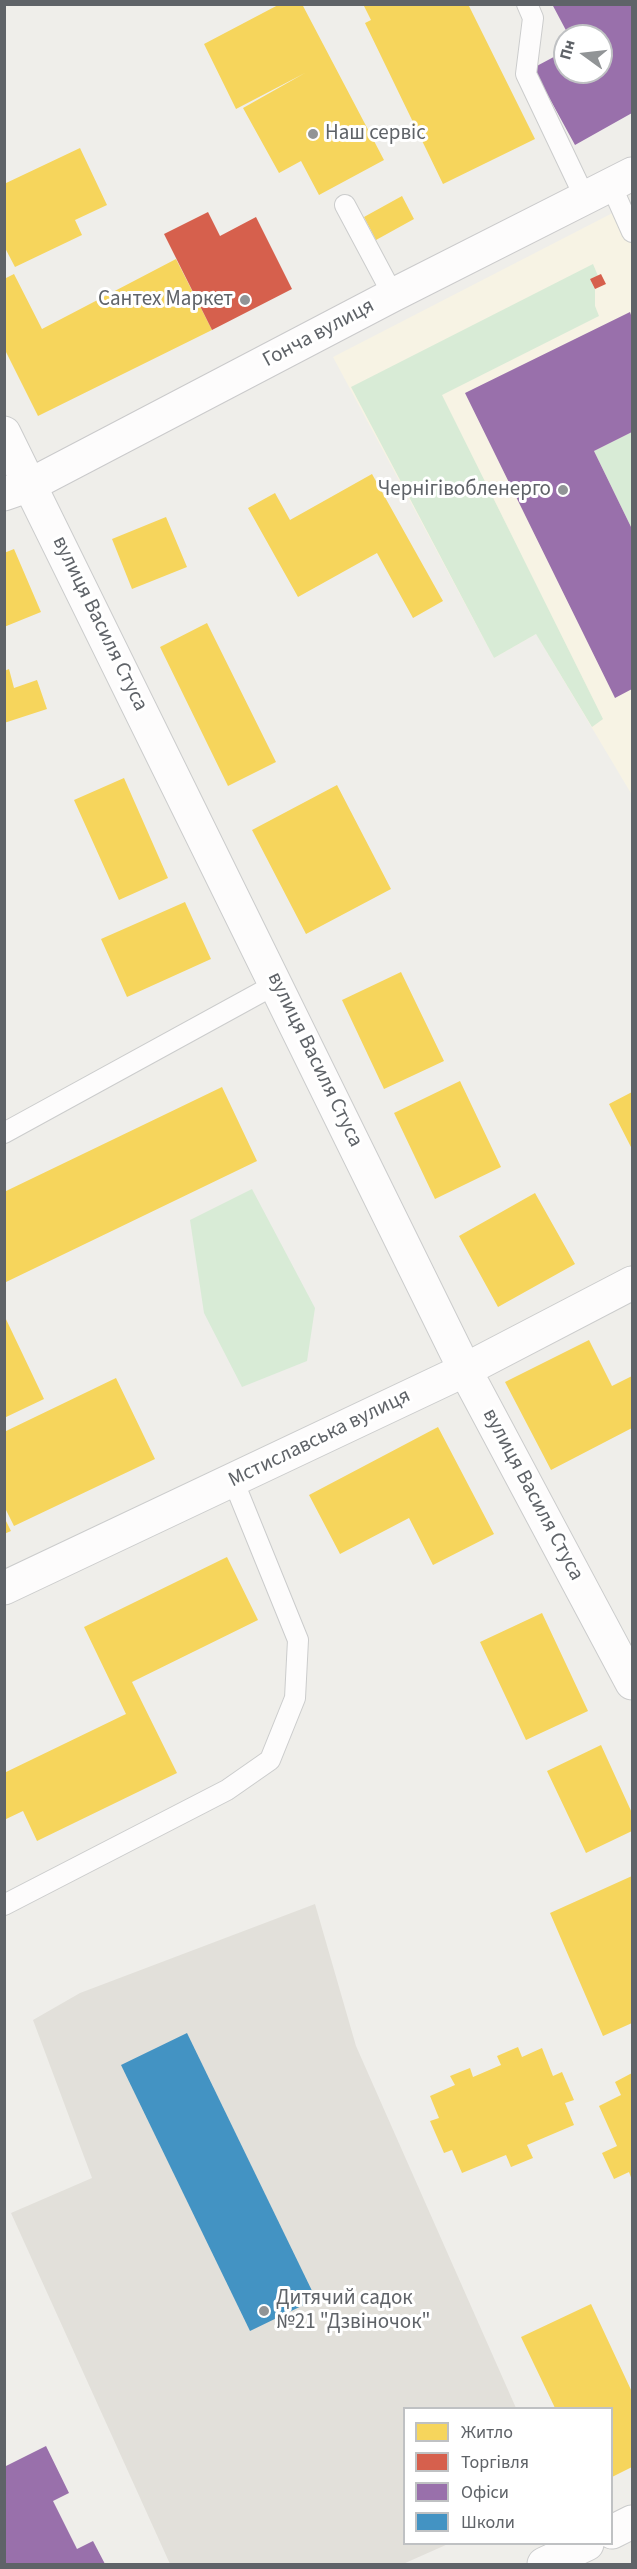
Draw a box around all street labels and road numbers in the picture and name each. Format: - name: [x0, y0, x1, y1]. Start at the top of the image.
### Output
- street label: Гонча вулиця: [259, 294, 379, 374]
- street label: вулиця Василя Стуса: [46, 533, 152, 715]
- street label: вулиця Василя Стуса: [261, 969, 367, 1151]
- street label: Мстиславська вулиця: [225, 1384, 415, 1494]
- street label: вулиця Василя Стуса: [476, 1405, 588, 1585]

